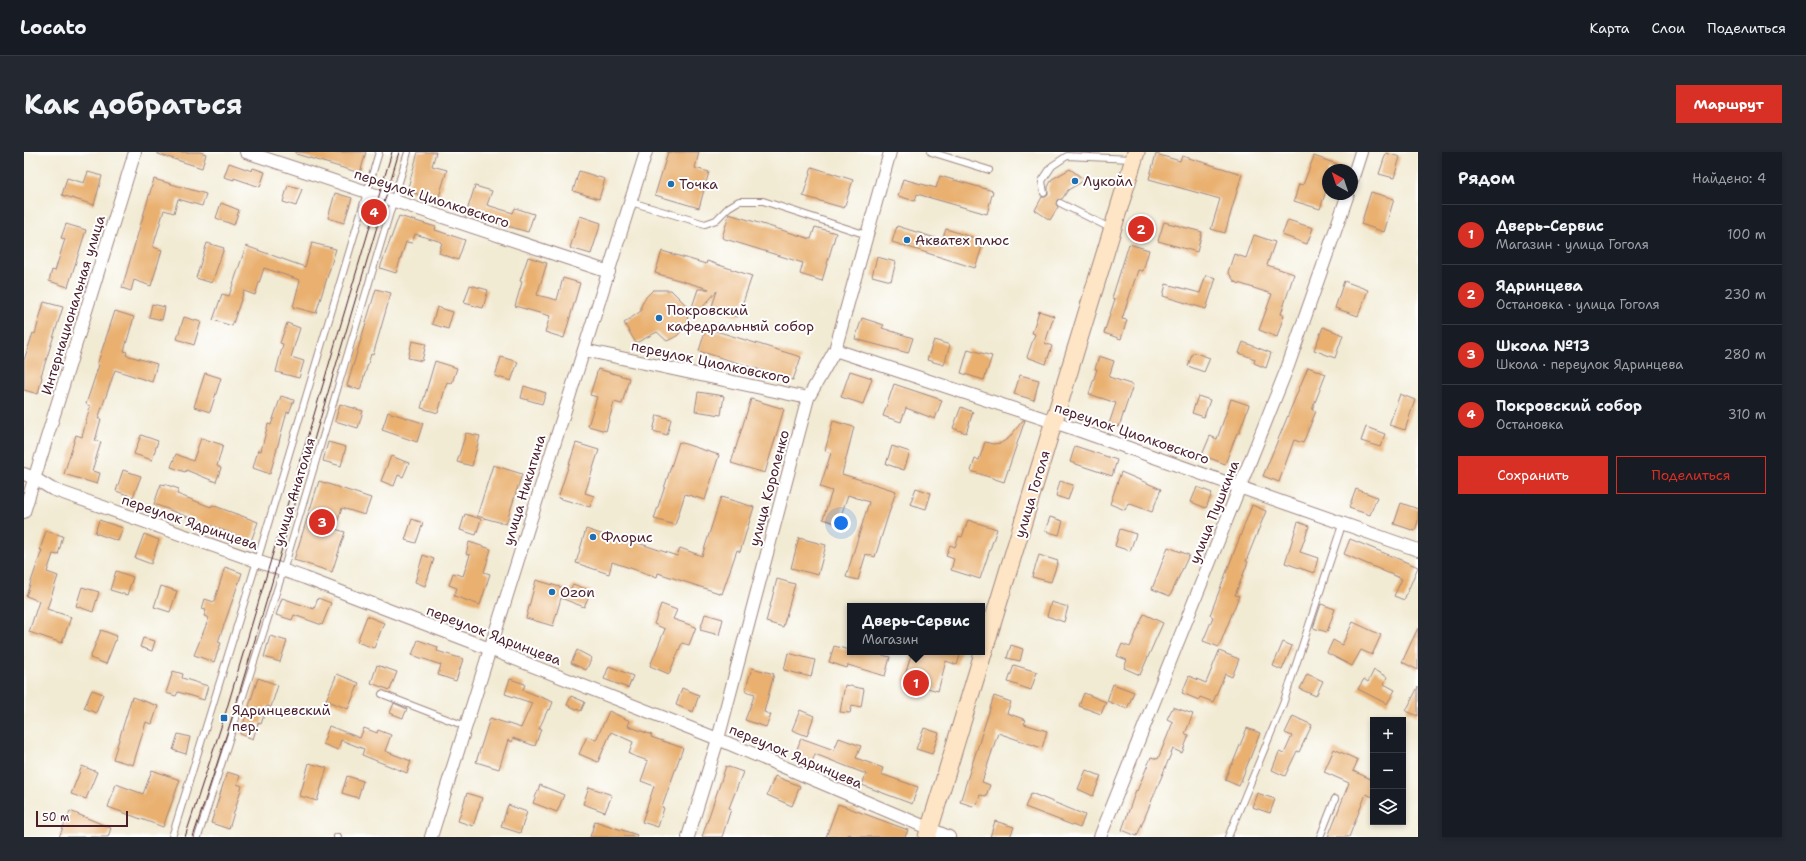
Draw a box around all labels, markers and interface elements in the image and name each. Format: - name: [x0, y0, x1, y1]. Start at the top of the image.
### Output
- text: Locato: [20, 15, 87, 40]
- text: Карта: [1589, 19, 1630, 37]
- text: Слои: [1652, 19, 1685, 37]
- text: Поделиться: [1707, 19, 1786, 37]
- text: Как добраться: [24, 85, 243, 123]
- button: Маршрут: [1676, 85, 1782, 123]
- street label: переулок Циолковского: [352, 164, 512, 232]
- north arrow: [1322, 164, 1358, 200]
- text: Рядом: [1458, 167, 1515, 189]
- text: Найдено: 4: [1692, 170, 1766, 187]
- place label: Лукойл: [1083, 172, 1133, 190]
- place label: Точка: [679, 175, 718, 193]
- marker: Лукойл: [1070, 176, 1080, 186]
- marker: Точка: [666, 179, 676, 189]
- pin: 4: [361, 197, 387, 227]
- street label: Интернациональная улица: [37, 213, 109, 397]
- pin: 2: [1128, 214, 1154, 244]
- text: Дверь-Сервис: [1496, 216, 1604, 236]
- text: 1: [1468, 226, 1474, 243]
- text: 100 m: [1727, 226, 1766, 243]
- place label: Акватех плюс: [915, 231, 1009, 249]
- marker: Акватех плюс: [902, 235, 912, 245]
- text: Магазин · улица Гоголя: [1496, 236, 1649, 253]
- text: Ядринцева: [1496, 276, 1583, 296]
- text: 2: [1466, 286, 1476, 303]
- text: 230 m: [1724, 286, 1766, 303]
- text: Остановка · улица Гоголя: [1496, 296, 1660, 313]
- place label: Покровский кафедральный собор: [667, 301, 814, 335]
- marker: Покровский кафедральный собор: [654, 313, 664, 323]
- street label: переулок Циолковского: [630, 336, 792, 388]
- text: Школа №13: [1496, 336, 1590, 356]
- text: 3: [1466, 346, 1476, 363]
- text: 280 m: [1724, 346, 1766, 363]
- text: Школа · переулок Ядринцева: [1496, 356, 1683, 373]
- text: Покровский собор: [1496, 396, 1642, 416]
- street label: переулок Циолковского: [1052, 398, 1212, 468]
- text: 4: [1466, 406, 1476, 423]
- text: 310 m: [1728, 406, 1766, 423]
- text: Остановка: [1496, 416, 1563, 433]
- street label: улица Короленко: [745, 428, 793, 548]
- street label: улица Никитина: [499, 432, 549, 548]
- street label: улица Анатолия: [269, 435, 319, 549]
- street label: улица Гоголя: [1010, 448, 1054, 540]
- button: Сохранить: [1458, 456, 1608, 494]
- button: Поделиться: [1616, 456, 1766, 494]
- street label: улица Пушкина: [1185, 457, 1243, 566]
- street label: переулок Ядринцева: [119, 490, 261, 554]
- pin: 3: [309, 507, 335, 537]
- your location: [831, 513, 851, 533]
- place label: Флорис: [601, 528, 653, 546]
- marker: Флорис: [588, 532, 598, 542]
- place label: Ozon: [560, 583, 595, 601]
- marker: Ozon: [547, 587, 557, 597]
- street label: переулок Ядринцева: [424, 601, 564, 669]
- popup: [847, 603, 985, 655]
- text: Дверь-Сервис: [862, 611, 970, 631]
- text: Магазин: [862, 631, 918, 648]
- pin: 1: [903, 668, 929, 698]
- place label: Ядринцевский пер.: [232, 701, 331, 735]
- marker: Ядринцевский пер.: [219, 713, 229, 723]
- map controls: [1370, 717, 1406, 825]
- button: +: [1370, 717, 1406, 753]
- street label: переулок Ядринцева: [727, 720, 866, 792]
- button: −: [1370, 753, 1406, 789]
- button: layers: [1370, 789, 1406, 825]
- scale bar: [36, 809, 128, 828]
- text: 50 m: [42, 810, 70, 825]

